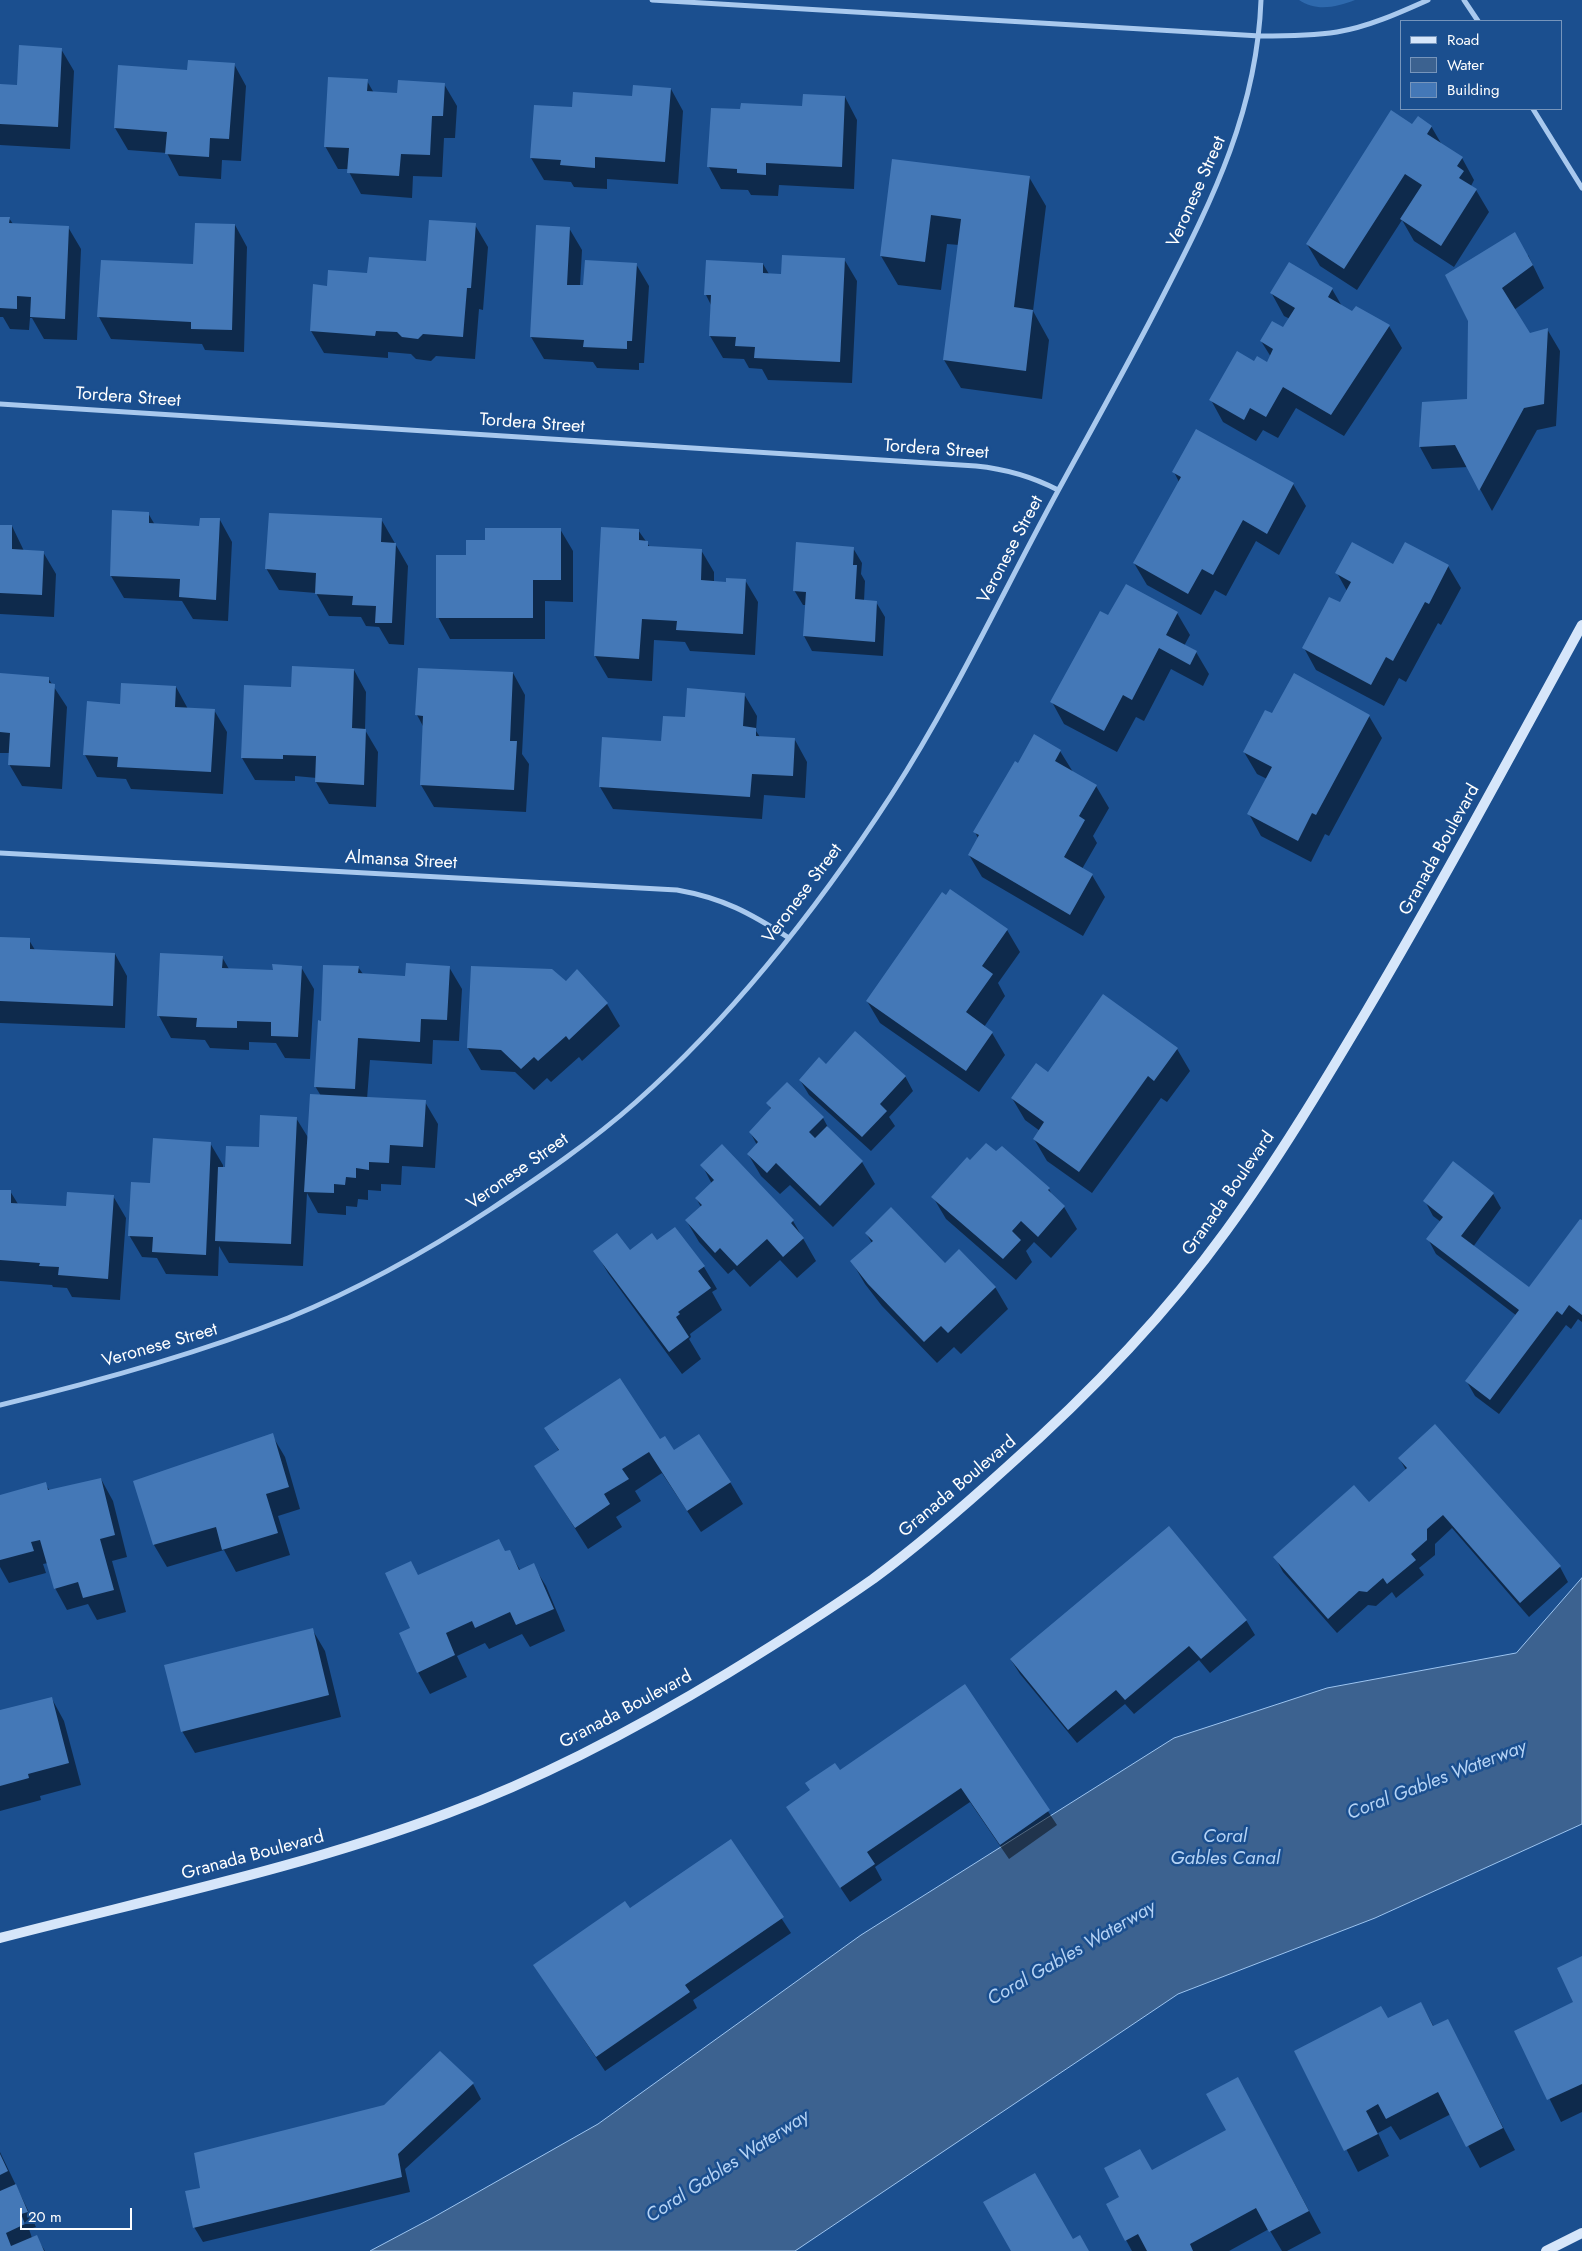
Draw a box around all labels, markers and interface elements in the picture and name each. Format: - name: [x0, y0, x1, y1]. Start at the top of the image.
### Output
- legend: [1400, 20, 1562, 110]
- text: Road: [1447, 29, 1479, 51]
- text: Water: [1447, 54, 1484, 76]
- text: Building: [1447, 79, 1499, 101]
- street label: Veronese Street: [1163, 133, 1231, 251]
- street label: Tordera Street: [75, 384, 181, 412]
- street label: Tordera Street: [479, 410, 585, 438]
- street label: Tordera Street: [883, 436, 989, 464]
- street label: Veronese Street: [974, 492, 1048, 608]
- street label: Granada Boulevard: [1395, 781, 1485, 919]
- street label: Veronese Street: [759, 840, 847, 948]
- street label: Almansa Street: [344, 847, 458, 875]
- street label: Granada Boulevard: [1178, 1128, 1280, 1260]
- street label: Veronese Street: [463, 1129, 573, 1215]
- street label: Veronese Street: [100, 1319, 220, 1373]
- street label: Granada Boulevard: [895, 1432, 1021, 1542]
- street label: Granada Boulevard: [556, 1666, 696, 1754]
- water label: Coral Gables Waterway: [1344, 1736, 1530, 1826]
- water label: Coral Gables Canal: [1170, 1826, 1280, 1870]
- street label: Granada Boulevard: [179, 1827, 327, 1885]
- water label: Coral Gables Waterway: [984, 1897, 1160, 2011]
- water label: Coral Gables Waterway: [642, 2106, 814, 2228]
- scale bar: [22, 2198, 135, 2230]
- text: 20 m: [28, 2206, 62, 2228]

